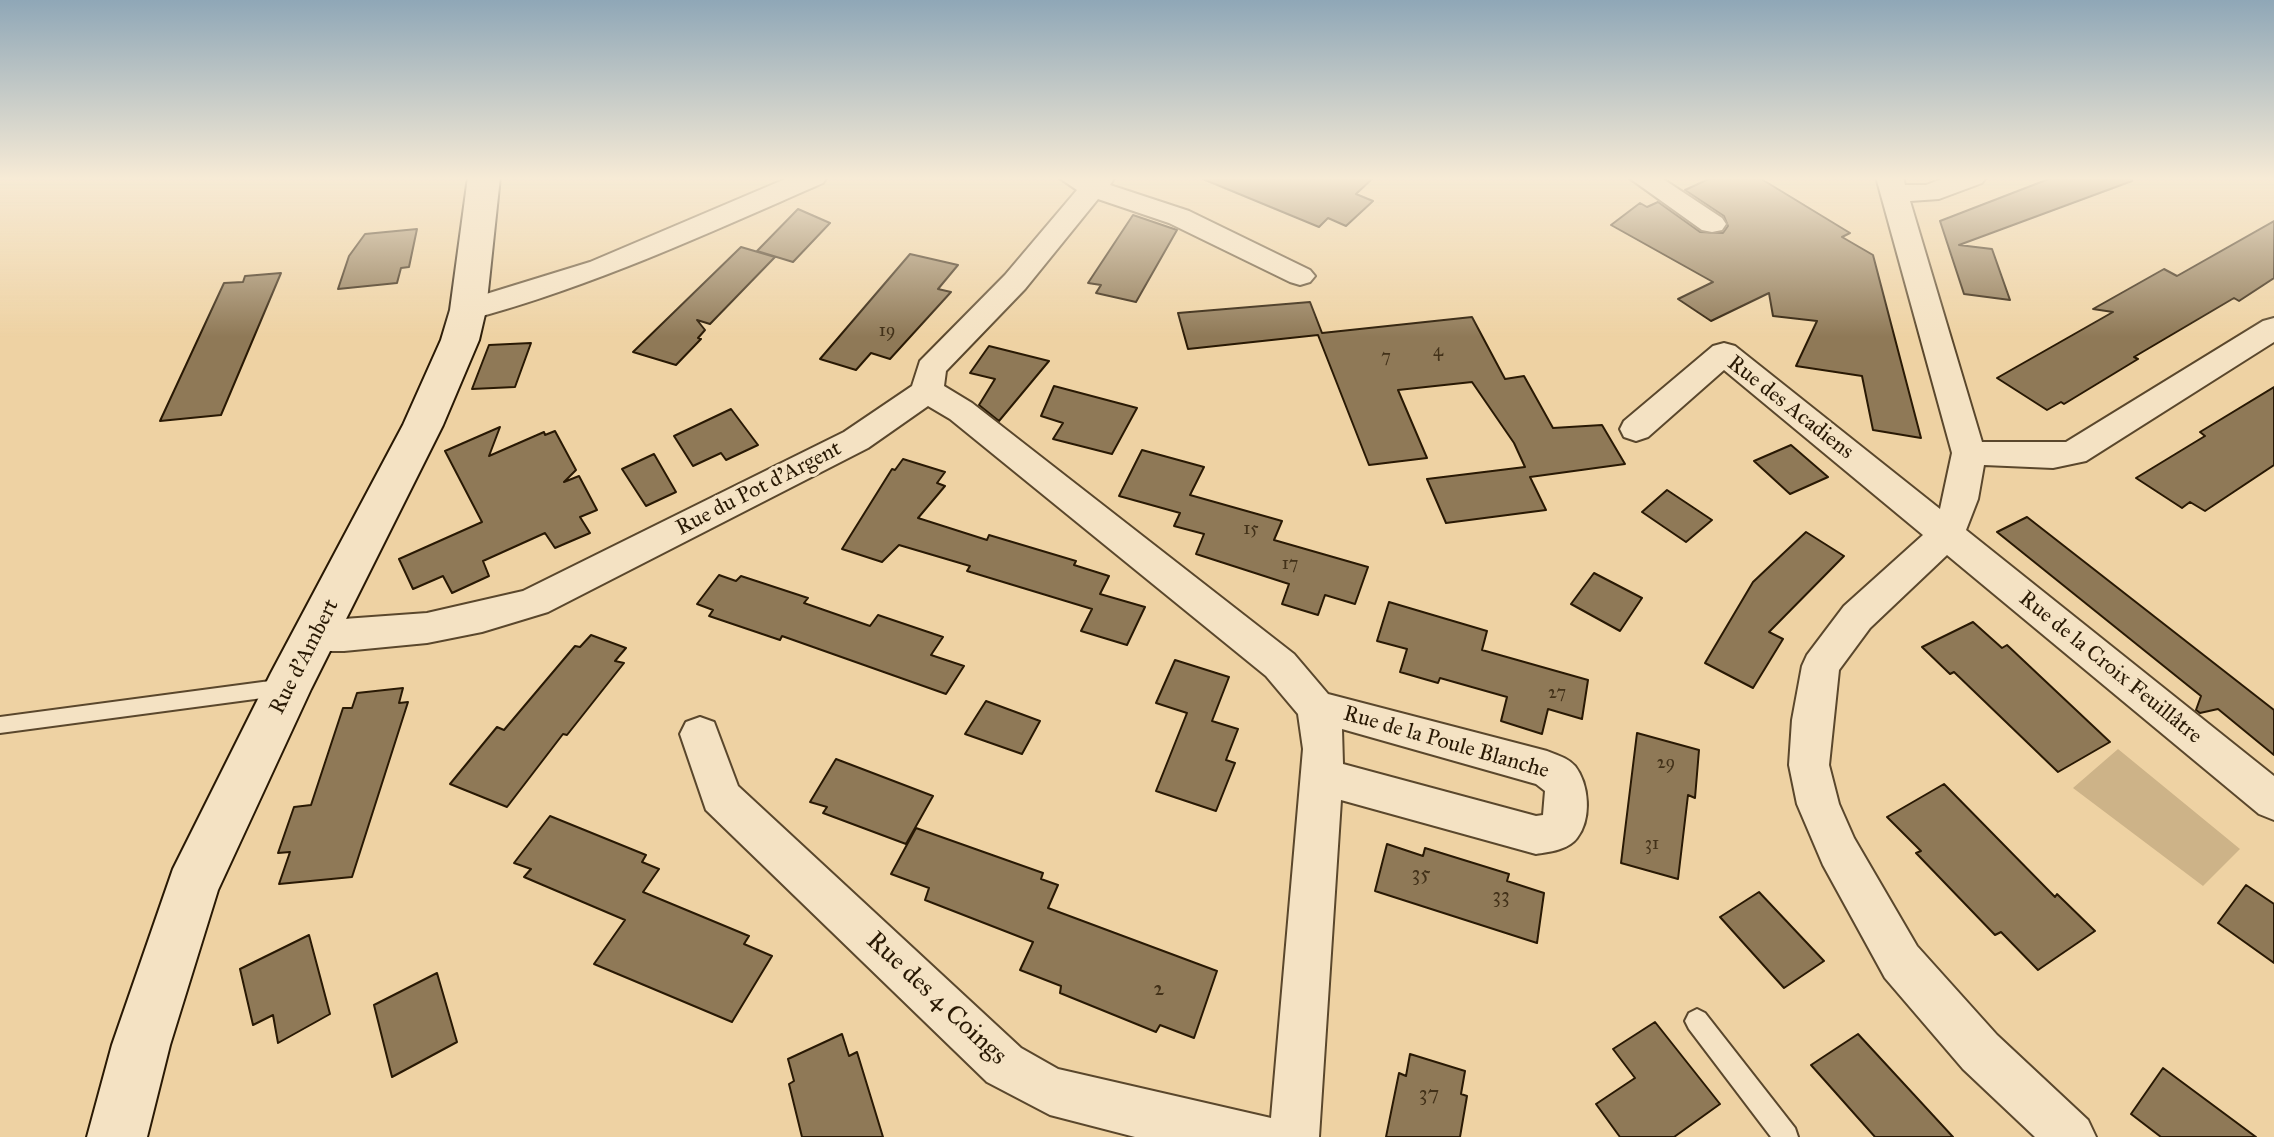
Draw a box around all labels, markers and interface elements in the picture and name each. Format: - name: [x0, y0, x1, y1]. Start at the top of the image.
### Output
- house number: 19: [879, 321, 895, 343]
- house number: 4: [1433, 341, 1443, 363]
- house number: 7: [1381, 347, 1391, 369]
- street label: Rue des Acadiens: [1721, 350, 1859, 466]
- street label: Rue du Pot d'Argent: [672, 436, 846, 542]
- house number: 15: [1243, 519, 1259, 541]
- house number: 17: [1282, 554, 1298, 576]
- street label: Rue de la Croix Feuillâtre: [2013, 586, 2207, 750]
- street label: Rue d'Ambert: [265, 595, 345, 719]
- house number: 27: [1548, 683, 1566, 705]
- street label: Rue de la Poule Blanche: [1340, 701, 1552, 785]
- house number: 29: [1657, 753, 1675, 775]
- house number: 31: [1645, 834, 1659, 856]
- house number: 35: [1411, 862, 1431, 888]
- house number: 33: [1492, 884, 1510, 910]
- street label: Rue des 4 Coings: [859, 926, 1013, 1072]
- house number: 2: [1154, 977, 1164, 1003]
- house number: 37: [1419, 1082, 1439, 1108]

